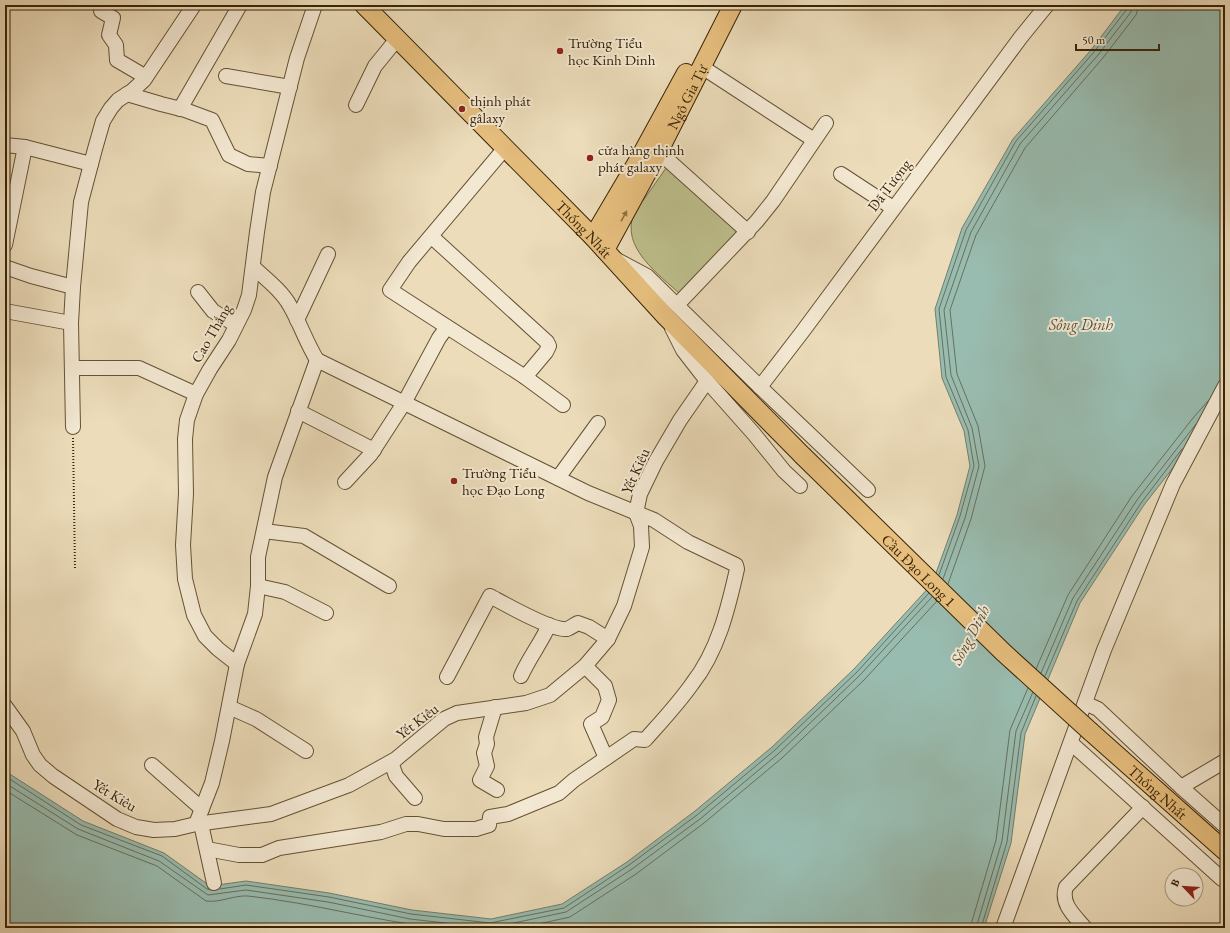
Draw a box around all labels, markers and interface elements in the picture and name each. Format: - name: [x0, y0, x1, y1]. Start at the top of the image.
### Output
- scale bar: [1076, 26, 1159, 52]
- text: 50 m: [1082, 32, 1106, 48]
- place label: Trường Tiểu học Kinh Dinh: [568, 33, 656, 69]
- marker: Trường Tiểu học Kinh Dinh: [555, 46, 565, 56]
- street label: Ngô Gia Tự: [662, 60, 711, 132]
- place label: thịnh phát gâlaxy: [470, 91, 531, 127]
- marker: thịnh phát gâlaxy: [457, 104, 467, 114]
- place label: cửa hàng thịnh phát galaxy: [598, 140, 685, 176]
- marker: cửa hàng thịnh phát galaxy: [585, 153, 595, 163]
- street label: Dã Tượng: [863, 155, 915, 215]
- street label: Thống Nhất: [552, 196, 617, 262]
- one-way arrow: [620, 210, 627, 222]
- street label: Cao Thắng: [186, 300, 236, 366]
- water label: Sông Dinh: [1048, 314, 1113, 335]
- street label: Yết Kiêu: [616, 445, 654, 497]
- place label: Trường Tiểu học Đạo Long: [462, 463, 545, 499]
- marker: Trường Tiểu học Đạo Long: [449, 476, 459, 486]
- street label: Cầu Đạo Long 1: [878, 529, 960, 610]
- water label: Sông Dinh: [945, 602, 994, 669]
- street label: Yết Kiêu: [392, 699, 442, 743]
- street label: Thống Nhất: [1125, 760, 1192, 823]
- street label: Yết Kiêu: [89, 774, 141, 816]
- north arrow: [1164, 867, 1204, 907]
- text: B: [1167, 877, 1183, 889]

